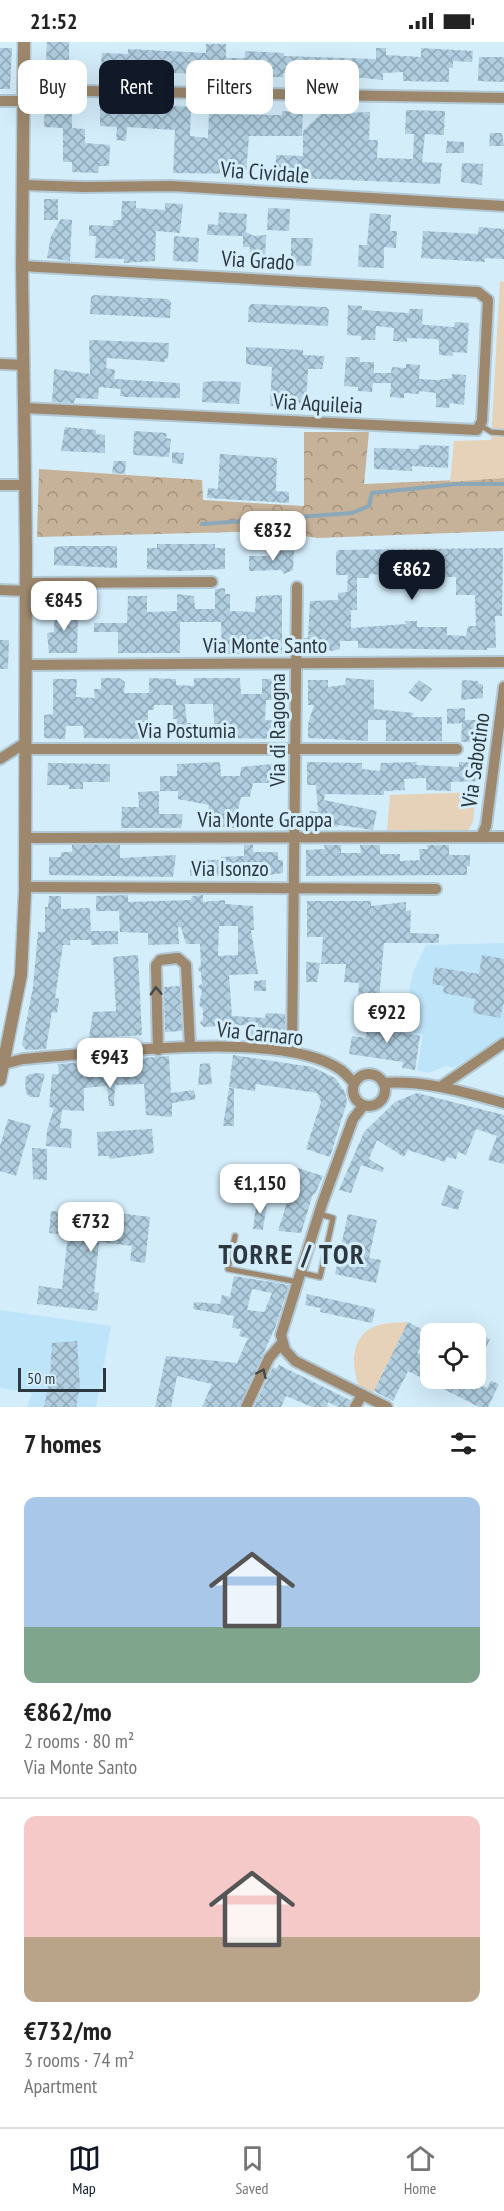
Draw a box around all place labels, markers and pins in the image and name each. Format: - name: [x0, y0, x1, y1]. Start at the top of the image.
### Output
- pin: €832: [237, 511, 309, 562]
- pin: €862: [376, 550, 448, 601]
- pin: €845: [28, 581, 100, 632]
- pin: €922: [351, 993, 423, 1044]
- pin: €943: [74, 1038, 146, 1089]
- pin: €1,150: [211, 1164, 309, 1215]
- pin: €732: [55, 1202, 127, 1253]

